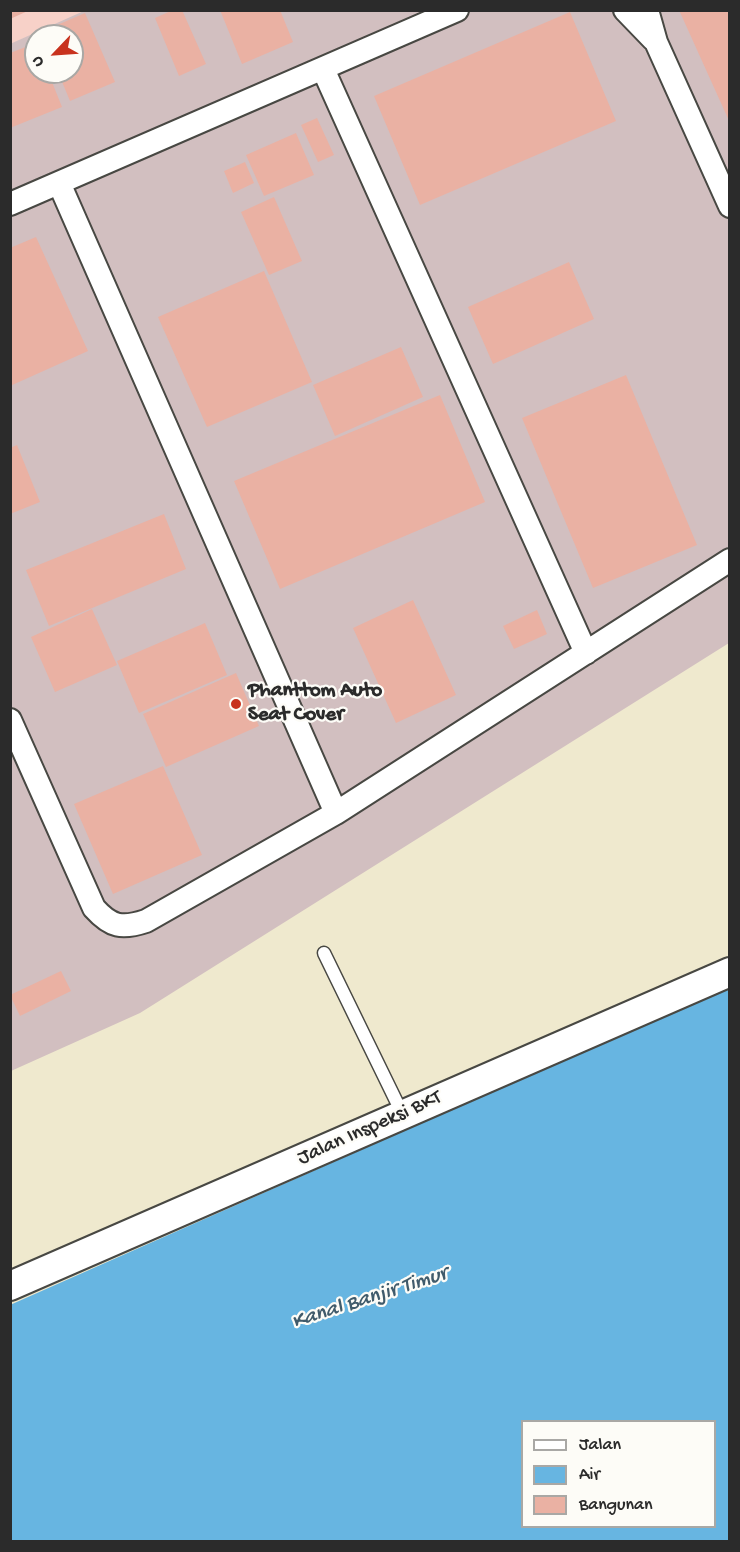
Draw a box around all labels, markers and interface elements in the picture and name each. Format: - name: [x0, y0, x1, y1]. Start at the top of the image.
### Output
- north arrow: [24, 24, 84, 84]
- text: U: [28, 53, 50, 69]
- place label: Phanttom Auto Seat Cover: [248, 679, 382, 729]
- marker: Phanttom Auto Seat Cover: [229, 697, 243, 711]
- street label: Jalan Inspeksi BKT: [294, 1086, 446, 1172]
- water label: Kanal Banjir Timur: [289, 1261, 451, 1337]
- legend: [521, 1420, 716, 1528]
- text: Jalan: [579, 1435, 621, 1456]
- text: Air: [579, 1465, 600, 1486]
- text: Bangunan: [579, 1495, 653, 1516]

